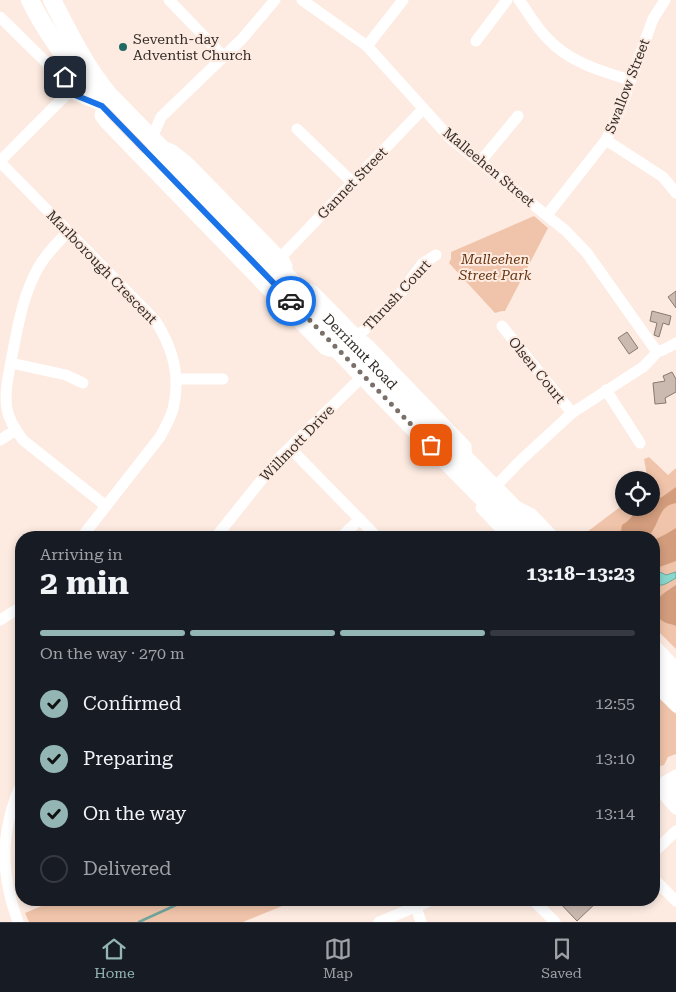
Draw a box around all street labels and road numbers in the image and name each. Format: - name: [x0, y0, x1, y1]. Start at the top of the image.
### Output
- street label: Swallow Street: [602, 36, 652, 136]
- street label: Malleehen Street: [440, 124, 538, 210]
- street label: Gannet Street: [314, 144, 390, 222]
- street label: Marlborough Crescent: [44, 207, 160, 327]
- street label: Thrush Court: [360, 256, 434, 334]
- street label: Derrimut Road: [320, 310, 401, 392]
- street label: Olsen Court: [505, 334, 569, 406]
- street label: Willmott Drive: [257, 401, 337, 484]

